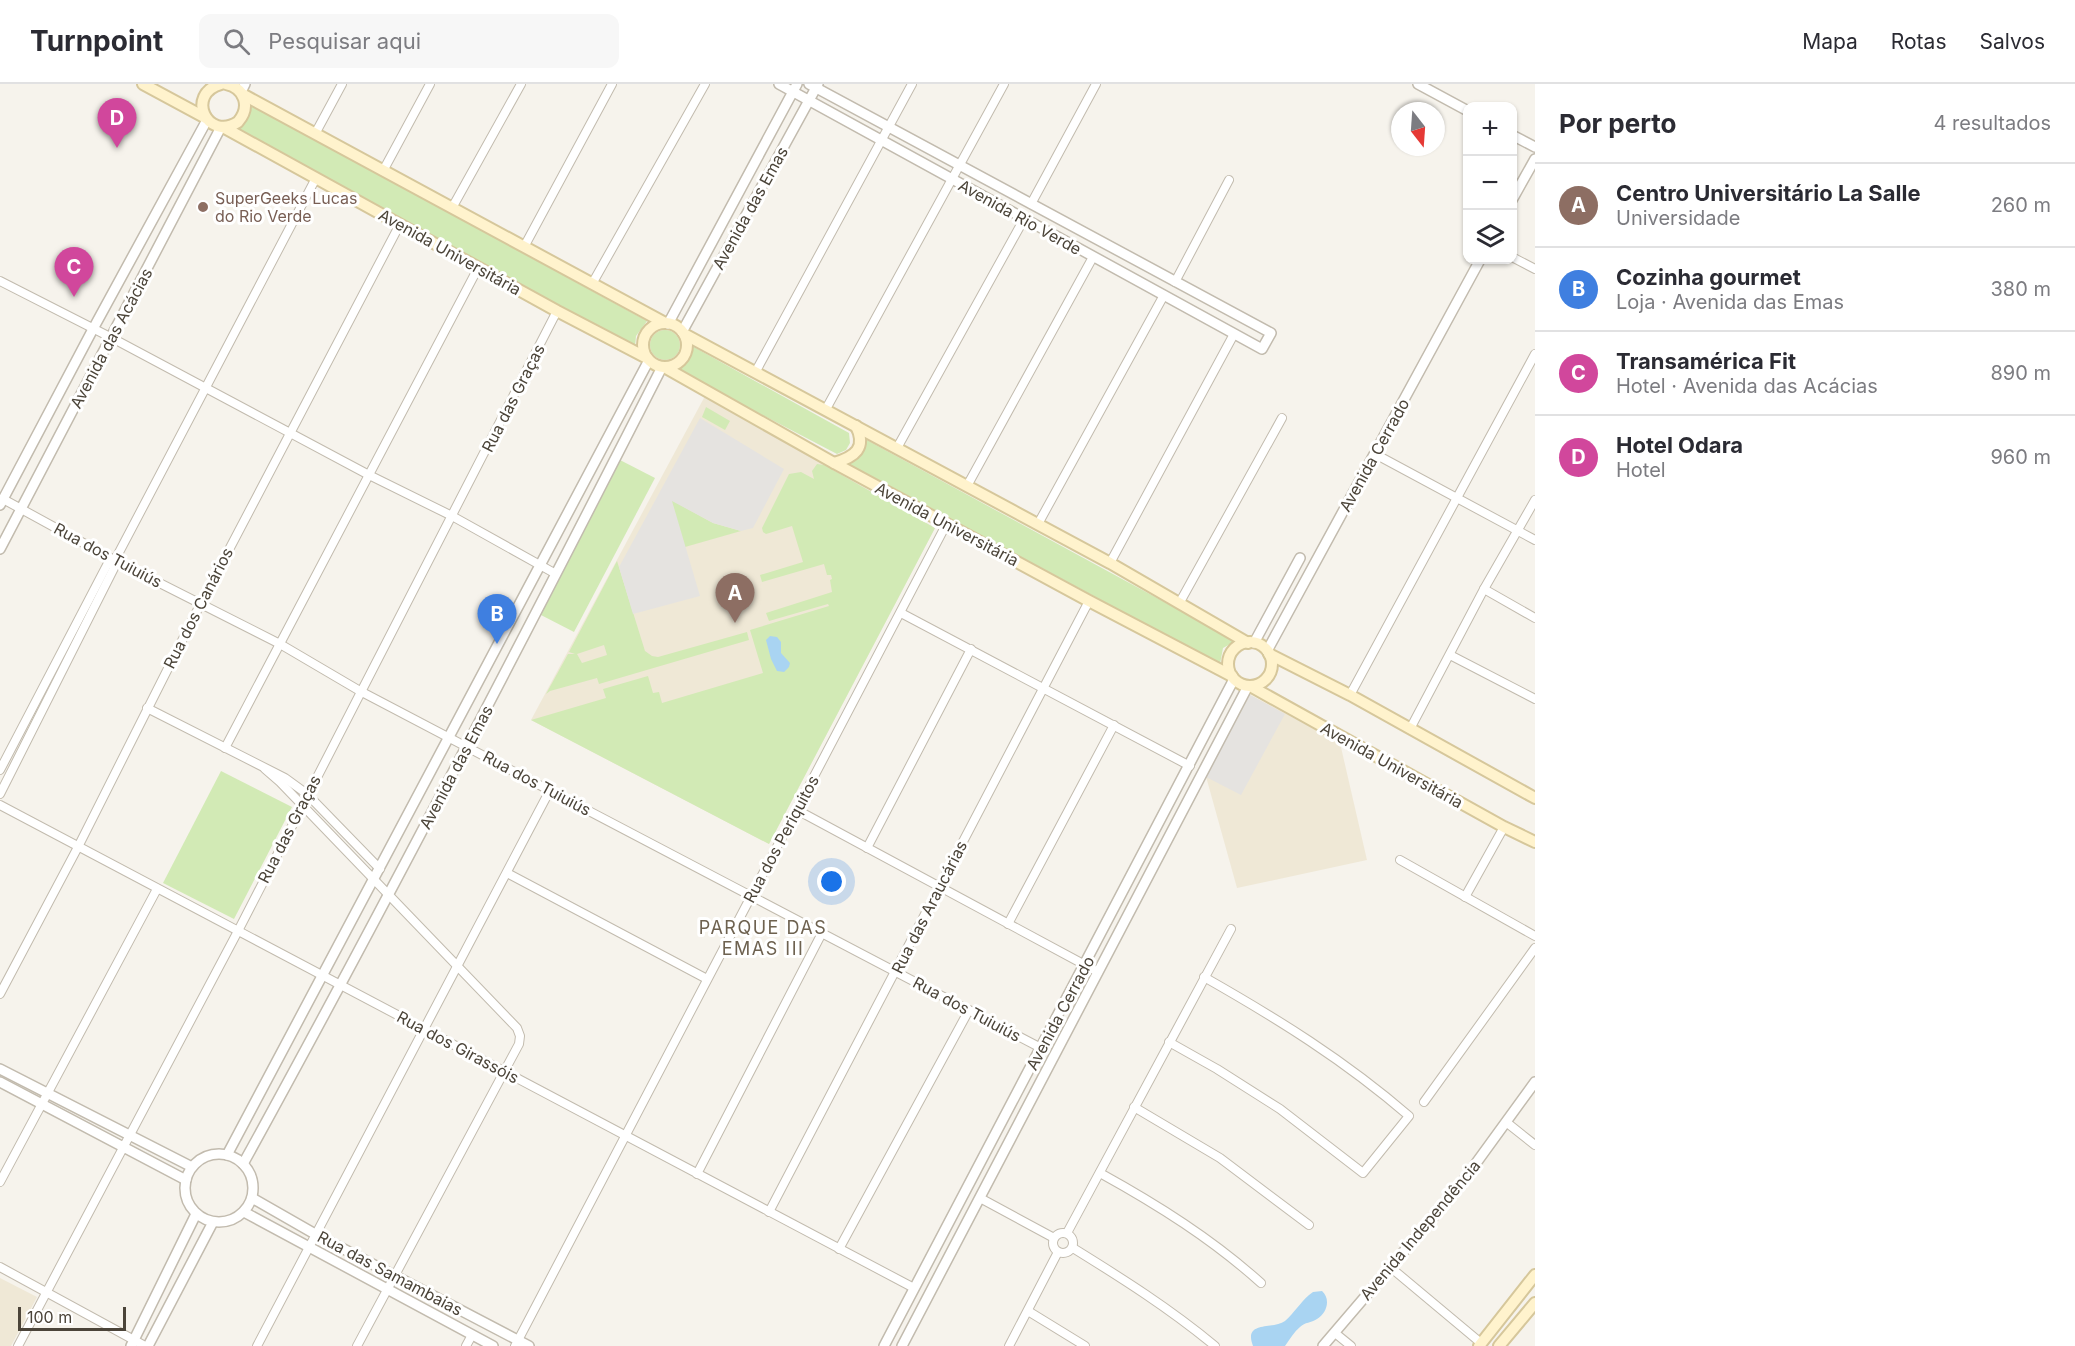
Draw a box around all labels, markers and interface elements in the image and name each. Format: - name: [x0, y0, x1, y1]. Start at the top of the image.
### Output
- search box: [199, 14, 619, 68]
- text: Turnpoint: [30, 24, 163, 58]
- icon: search: [220, 25, 253, 58]
- text: Pesquisar aqui: [268, 28, 421, 54]
- text: Mapa: [1802, 29, 1858, 54]
- text: Rotas: [1891, 29, 1946, 54]
- text: Salvos: [1979, 29, 2045, 54]
- pin: D: [98, 98, 136, 148]
- north arrow: [1391, 102, 1445, 156]
- map controls: [1463, 102, 1517, 264]
- button: +: [1463, 102, 1517, 156]
- text: Por perto: [1559, 108, 1677, 139]
- text: 4 resultados: [1933, 111, 2051, 135]
- street label: Avenida das Emas: [708, 143, 792, 273]
- button: −: [1463, 156, 1517, 210]
- street label: Avenida Rio Verde: [955, 175, 1085, 259]
- text: Centro Universitário La Salle: [1616, 180, 1921, 206]
- place label: SuperGeeks Lucas do Rio Verde: [215, 188, 357, 226]
- text: A: [1571, 193, 1586, 217]
- text: 260 m: [1991, 193, 2051, 217]
- marker: SuperGeeks Lucas do Rio Verde: [196, 200, 210, 214]
- street label: Avenida Universitária: [375, 205, 525, 299]
- text: Universidade: [1616, 206, 1740, 230]
- button: layers: [1463, 210, 1517, 264]
- pin: C: [54, 248, 94, 297]
- street label: Avenida das Acácias: [66, 264, 156, 412]
- text: Cozinha gourmet: [1616, 264, 1801, 290]
- text: B: [1572, 277, 1585, 301]
- text: 380 m: [1991, 277, 2051, 301]
- text: Loja · Avenida das Emas: [1616, 290, 1844, 314]
- street label: Rua das Graças: [477, 341, 549, 455]
- text: Transamérica Fit: [1616, 348, 1796, 374]
- text: C: [1571, 361, 1586, 385]
- text: 890 m: [1990, 361, 2051, 385]
- text: Hotel · Avenida das Acácias: [1616, 374, 1878, 398]
- street label: Avenida Cerrado: [1335, 395, 1413, 515]
- text: Hotel Odara: [1616, 432, 1743, 458]
- text: D: [1571, 445, 1586, 469]
- text: 960 m: [1990, 445, 2051, 469]
- text: Hotel: [1616, 458, 1666, 482]
- street label: Avenida Universitária: [872, 478, 1022, 570]
- street label: Rua dos Tuiuiús: [51, 518, 165, 592]
- street label: Rua dos Canários: [159, 544, 237, 672]
- pin: A: [716, 574, 754, 623]
- pin: B: [478, 594, 516, 644]
- street label: Avenida das Emas: [415, 702, 497, 832]
- street label: Avenida Universitária: [1317, 718, 1467, 812]
- street label: Rua dos Tuiuiús: [480, 746, 594, 820]
- street label: Rua das Graças: [253, 772, 325, 886]
- street label: Rua dos Periquitos: [739, 772, 823, 906]
- street label: Rua das Araucárias: [887, 837, 971, 977]
- your location: [817, 867, 846, 896]
- district label: PARQUE DAS EMAS III: [699, 917, 827, 959]
- street label: Avenida Cerrado: [1022, 953, 1098, 1073]
- street label: Rua dos Tuiuiús: [910, 972, 1024, 1046]
- street label: Rua dos Girassóis: [394, 1006, 522, 1088]
- street label: Avenida Independência: [1356, 1156, 1484, 1304]
- street label: Rua das Samambaias: [314, 1226, 466, 1320]
- scale bar: [18, 1304, 126, 1332]
- text: 100 m: [27, 1307, 72, 1327]

